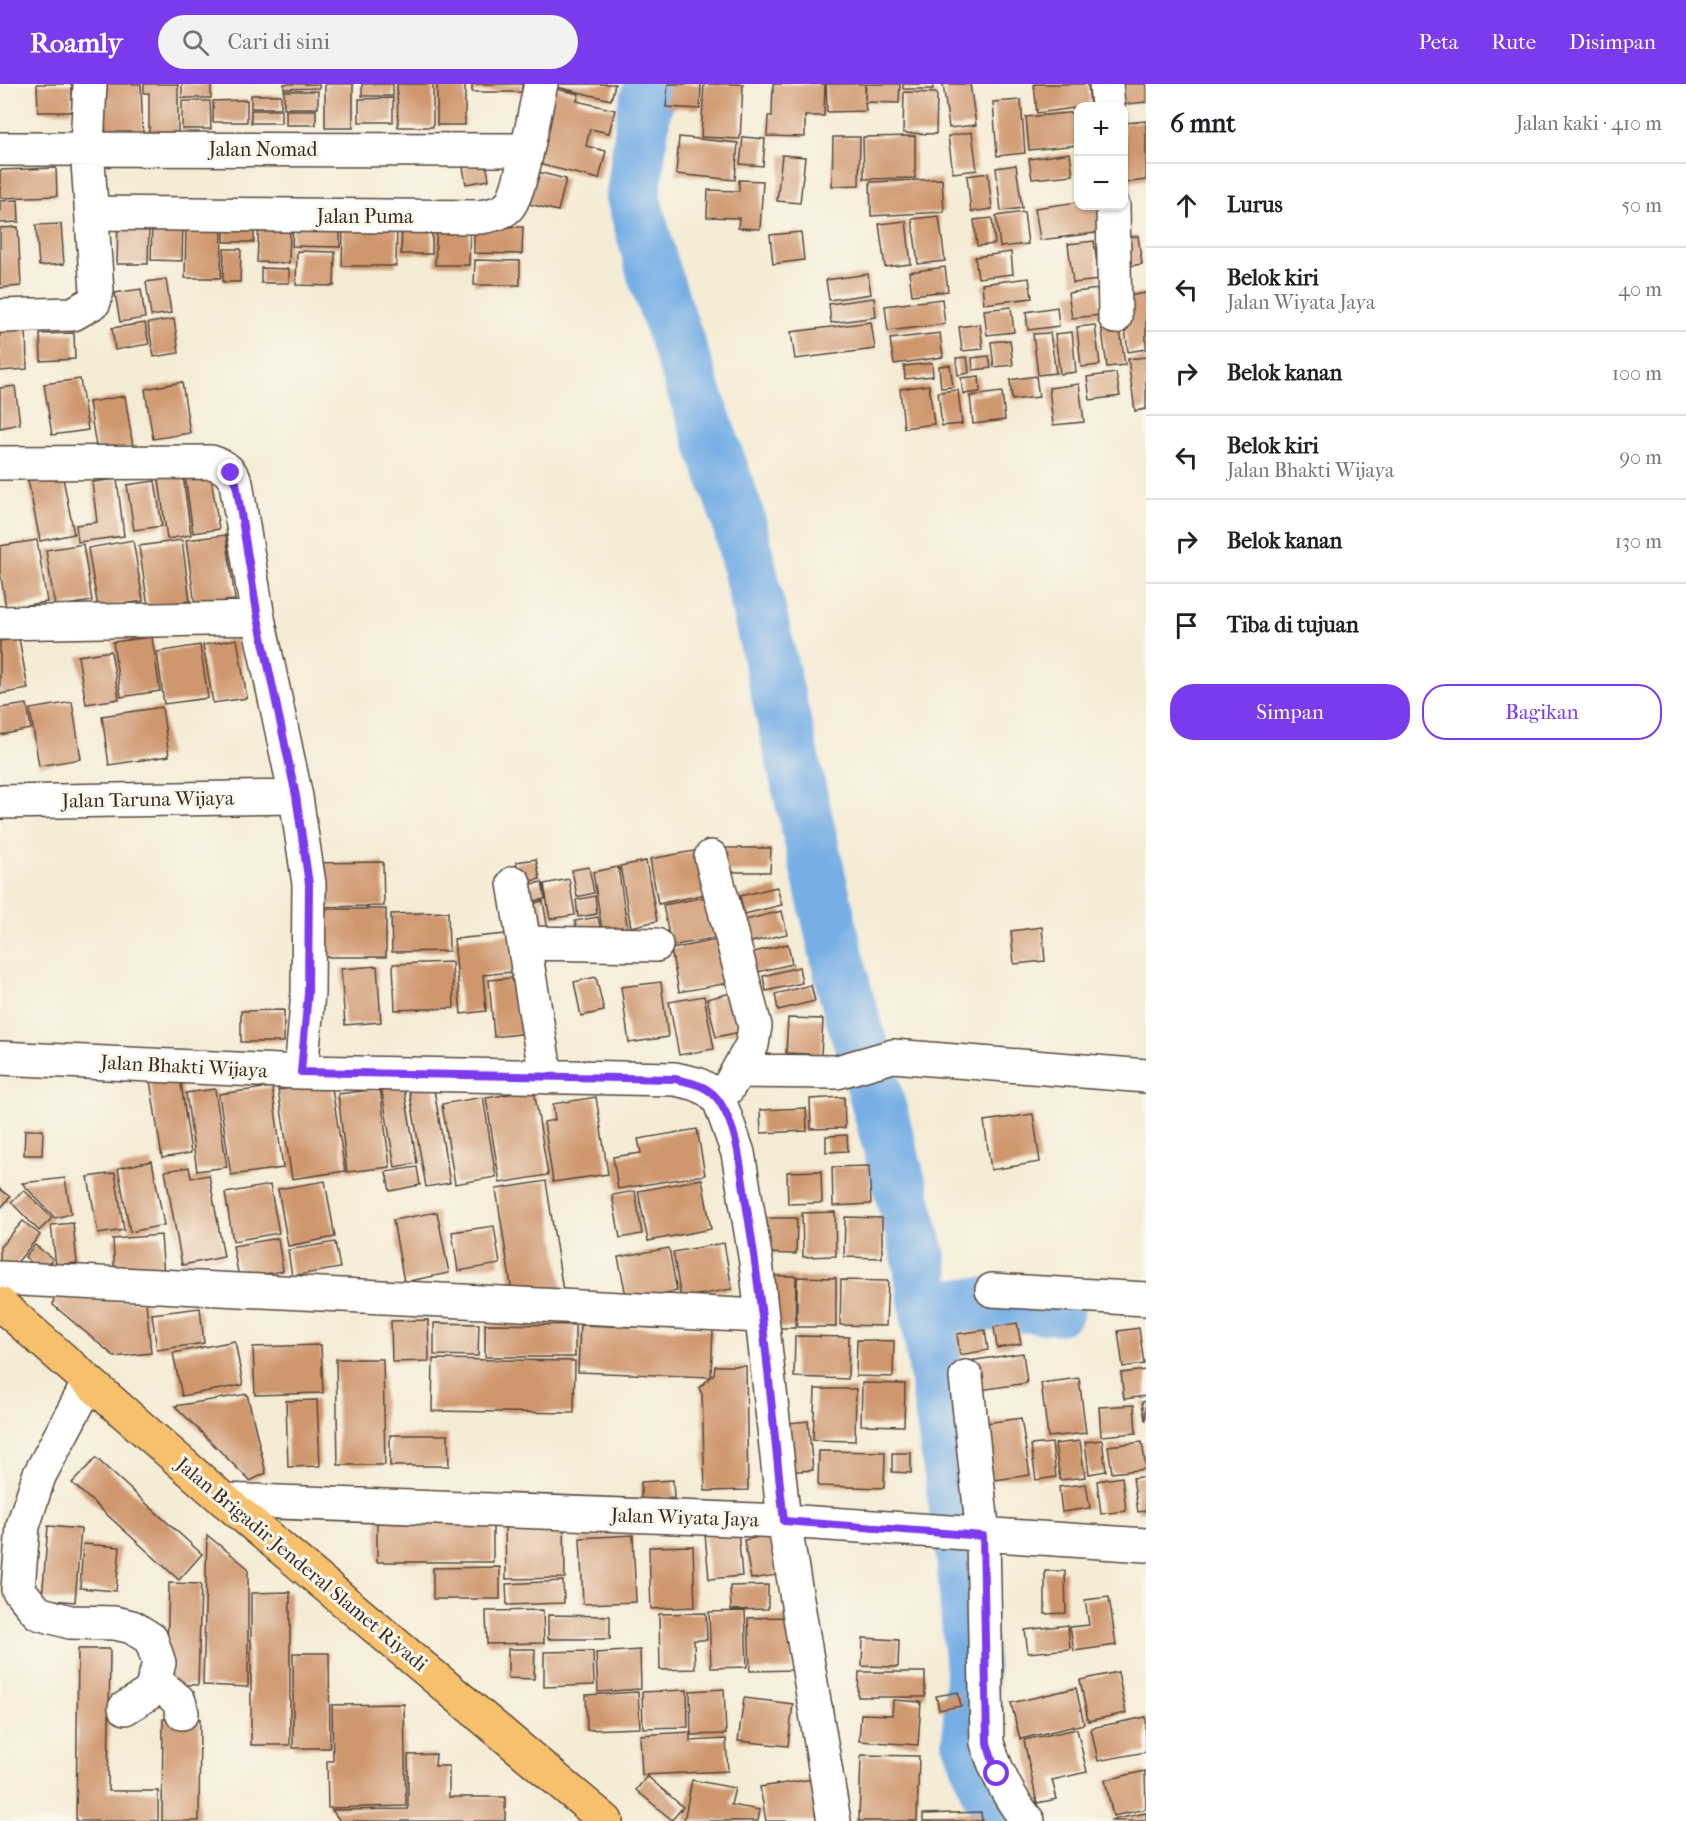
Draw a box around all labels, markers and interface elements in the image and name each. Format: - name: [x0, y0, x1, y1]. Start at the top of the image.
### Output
- search box: [158, 15, 578, 69]
- text: Roamly: [30, 26, 122, 59]
- icon: search: [179, 26, 212, 59]
- text: Cari di sini: [227, 29, 330, 55]
- text: Peta: [1419, 30, 1458, 54]
- text: Rute: [1491, 30, 1536, 54]
- text: Disimpan: [1569, 30, 1656, 54]
- map controls: [1074, 102, 1128, 210]
- button: +: [1074, 102, 1128, 156]
- text: 6 mnt: [1170, 108, 1235, 139]
- text: Jalan kaki · 410 m: [1516, 112, 1662, 135]
- street label: Jalan Nomad: [207, 138, 318, 161]
- button: −: [1074, 156, 1128, 210]
- icon: ahead: [1170, 189, 1203, 222]
- text: Lurus: [1227, 192, 1283, 218]
- text: 50 m: [1621, 194, 1662, 217]
- street label: Jalan Puma: [315, 205, 414, 228]
- text: Belok kiri: [1227, 265, 1319, 291]
- icon: left: [1170, 273, 1203, 306]
- text: 40 m: [1618, 278, 1662, 301]
- text: Jalan Wiyata Jaya: [1227, 291, 1375, 314]
- icon: right: [1170, 357, 1203, 390]
- text: Belok kanan: [1227, 360, 1342, 386]
- text: 100 m: [1612, 362, 1662, 385]
- text: Belok kiri: [1227, 433, 1319, 459]
- icon: left: [1170, 441, 1203, 474]
- text: 90 m: [1620, 446, 1662, 469]
- route end: [217, 459, 243, 485]
- text: Jalan Bhakti Wijaya: [1227, 459, 1394, 482]
- icon: right: [1170, 525, 1203, 558]
- text: Belok kanan: [1227, 528, 1342, 554]
- text: 130 m: [1615, 530, 1662, 553]
- icon: arrive: [1170, 609, 1203, 642]
- text: Tiba di tujuan: [1227, 612, 1359, 638]
- button: Simpan: [1170, 684, 1410, 740]
- button: Bagikan: [1422, 684, 1662, 740]
- street label: Jalan Taruna Wijaya: [60, 786, 235, 813]
- street label: Jalan Bhakti Wijaya: [98, 1051, 269, 1082]
- street label: Jalan Brigadir Jenderal Slamet Riyadi: [170, 1451, 432, 1676]
- street label: Jalan Wiyata Jaya: [609, 1503, 760, 1532]
- route start: [983, 1760, 1009, 1786]

